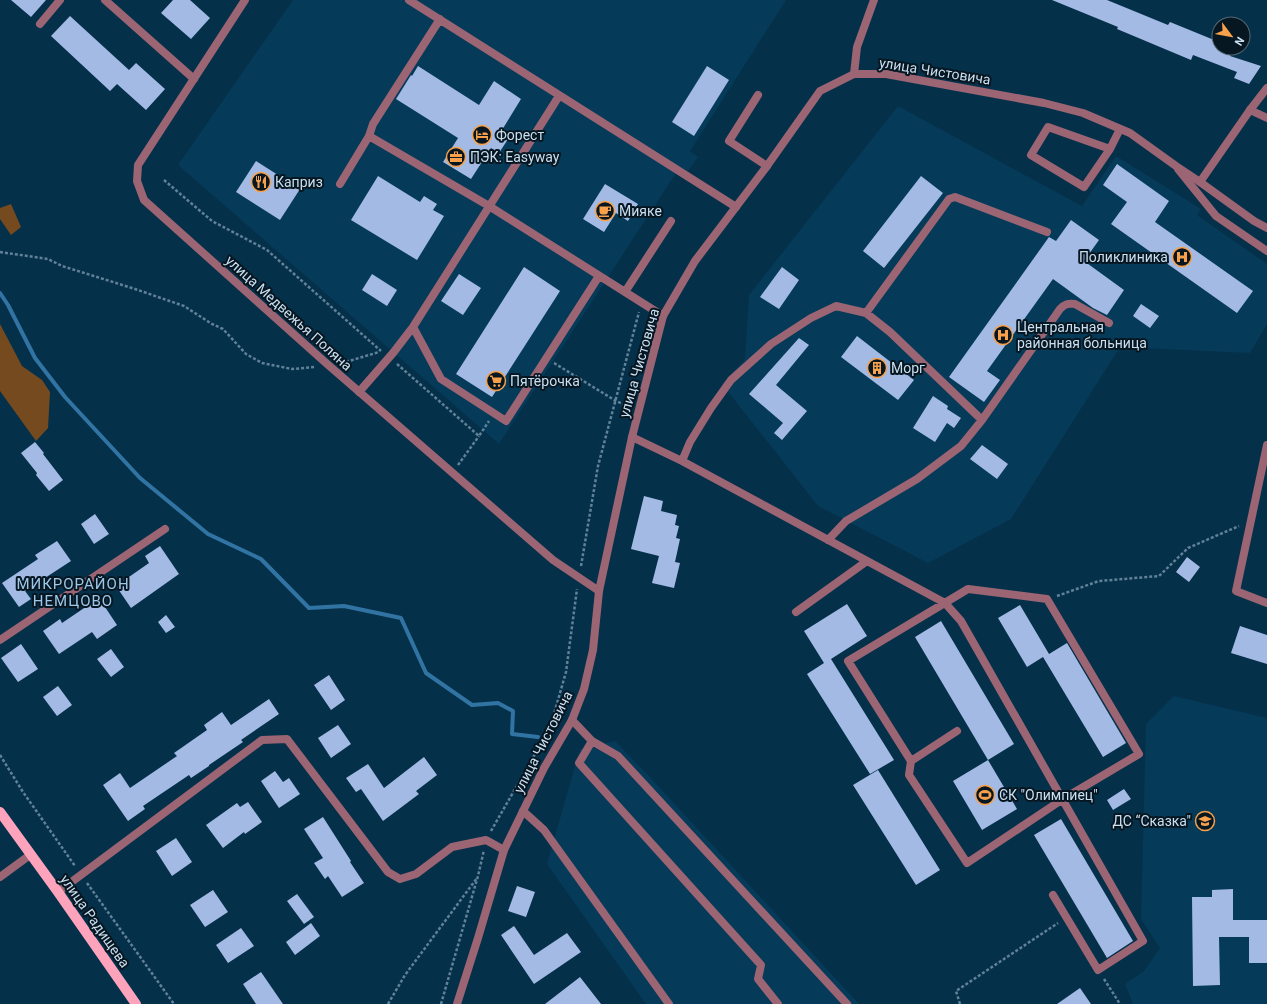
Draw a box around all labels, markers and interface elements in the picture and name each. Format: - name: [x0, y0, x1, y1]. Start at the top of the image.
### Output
- north arrow: [1211, 16, 1251, 56]
- text: N: [1231, 34, 1247, 48]
- street label: улица Чистовича: [878, 54, 992, 88]
- hotel icon: Форест: [471, 124, 493, 146]
- place label: Форест: [496, 127, 544, 143]
- office icon: ПЭК: Easyway: [445, 146, 467, 168]
- place label: ПЭК: Easyway: [470, 149, 560, 165]
- restaurant icon: Каприз: [250, 171, 272, 193]
- place label: Каприз: [275, 174, 323, 190]
- cafe icon: Мияке: [594, 200, 616, 222]
- place label: Мияке: [619, 203, 662, 219]
- hospital icon: Поликлиника: [1171, 246, 1193, 268]
- place label: Поликлиника: [1079, 249, 1168, 265]
- street label: улица Медвежья Поляна: [223, 252, 355, 374]
- street label: улица Чистовича: [616, 307, 662, 419]
- place label: Центральная районная больница: [1017, 319, 1147, 351]
- hospital icon: Центральная районная больница: [992, 324, 1014, 346]
- building icon: Морг: [866, 357, 888, 379]
- place label: Морг: [891, 360, 925, 376]
- supermarket icon: Пятёрочка: [485, 370, 507, 392]
- place label: Пятёрочка: [510, 373, 580, 389]
- district label: МИКРОРАЙОН НЕМЦОВО: [16, 575, 130, 610]
- street label: улица Чистовича: [510, 688, 576, 796]
- sports icon: СК "Олимпиец": [974, 784, 996, 806]
- place label: СК "Олимпиец": [999, 787, 1098, 803]
- school or university icon: ДС “Сказка": [1194, 810, 1216, 832]
- place label: ДС “Сказка": [1112, 813, 1191, 829]
- street label: улица Радищева: [57, 872, 133, 970]

